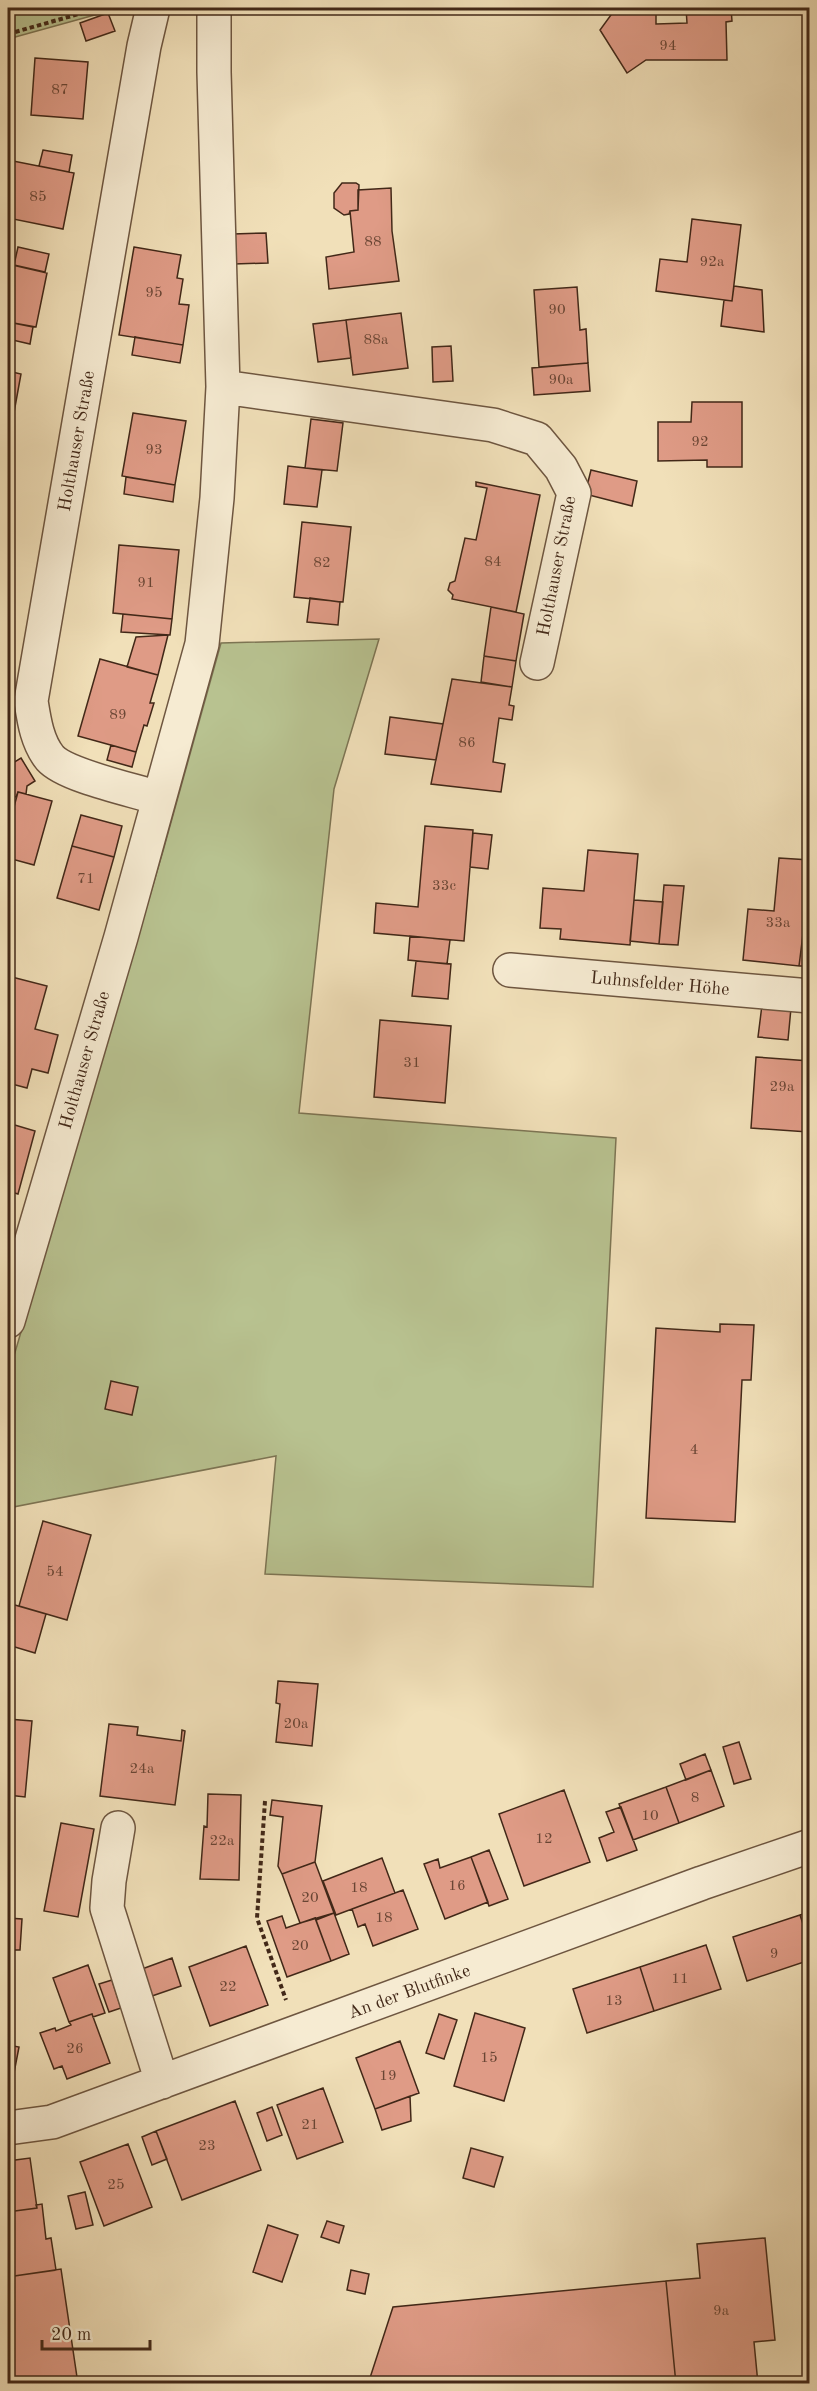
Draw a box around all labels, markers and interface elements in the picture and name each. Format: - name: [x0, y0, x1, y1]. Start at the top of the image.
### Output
- house number: 94: [659, 39, 677, 54]
- house number: 87: [51, 83, 69, 98]
- house number: 85: [29, 190, 47, 205]
- house number: 88: [364, 235, 382, 250]
- house number: 92a: [700, 255, 725, 270]
- house number: 95: [145, 286, 163, 301]
- house number: 90: [548, 303, 566, 318]
- house number: 88a: [364, 333, 389, 348]
- street label: Holthauser Straße: [56, 369, 98, 513]
- house number: 90a: [549, 373, 574, 388]
- house number: 92: [691, 435, 709, 450]
- house number: 93: [145, 443, 163, 458]
- street label: Holthauser Straße: [535, 495, 579, 638]
- house number: 84: [484, 555, 502, 570]
- house number: 82: [313, 556, 331, 571]
- house number: 91: [137, 576, 155, 591]
- house number: 89: [109, 708, 127, 723]
- house number: 86: [458, 736, 476, 751]
- house number: 71: [77, 872, 95, 887]
- house number: 33c: [432, 879, 456, 894]
- house number: 33a: [766, 916, 791, 931]
- street label: Luhnsfelder Höhe: [590, 969, 730, 999]
- street label: Holthauser Straße: [57, 989, 113, 1131]
- house number: 31: [403, 1056, 421, 1071]
- house number: 29a: [770, 1080, 795, 1095]
- house number: 4: [690, 1443, 698, 1458]
- house number: 54: [46, 1565, 64, 1580]
- house number: 20a: [284, 1717, 309, 1732]
- house number: 24a: [130, 1762, 155, 1777]
- house number: 8: [691, 1791, 699, 1806]
- house number: 10: [641, 1809, 659, 1824]
- house number: 12: [535, 1832, 553, 1847]
- house number: 22a: [210, 1834, 235, 1849]
- house number: 16: [448, 1879, 466, 1894]
- house number: 18: [350, 1881, 368, 1896]
- house number: 20: [301, 1891, 319, 1906]
- house number: 18: [375, 1911, 393, 1926]
- house number: 20: [291, 1939, 309, 1954]
- house number: 9: [770, 1947, 778, 1962]
- street label: An der Blutfinke: [346, 1961, 473, 2022]
- house number: 11: [671, 1972, 689, 1987]
- house number: 22: [219, 1980, 237, 1995]
- house number: 13: [605, 1994, 623, 2009]
- house number: 26: [66, 2042, 84, 2057]
- house number: 15: [480, 2051, 498, 2066]
- house number: 19: [379, 2069, 397, 2084]
- house number: 21: [301, 2118, 319, 2133]
- house number: 23: [198, 2139, 216, 2154]
- house number: 25: [107, 2178, 125, 2193]
- house number: 9a: [713, 2304, 730, 2319]
- scale bar: [42, 2313, 150, 2351]
- text: 20 m: [51, 2326, 91, 2344]

